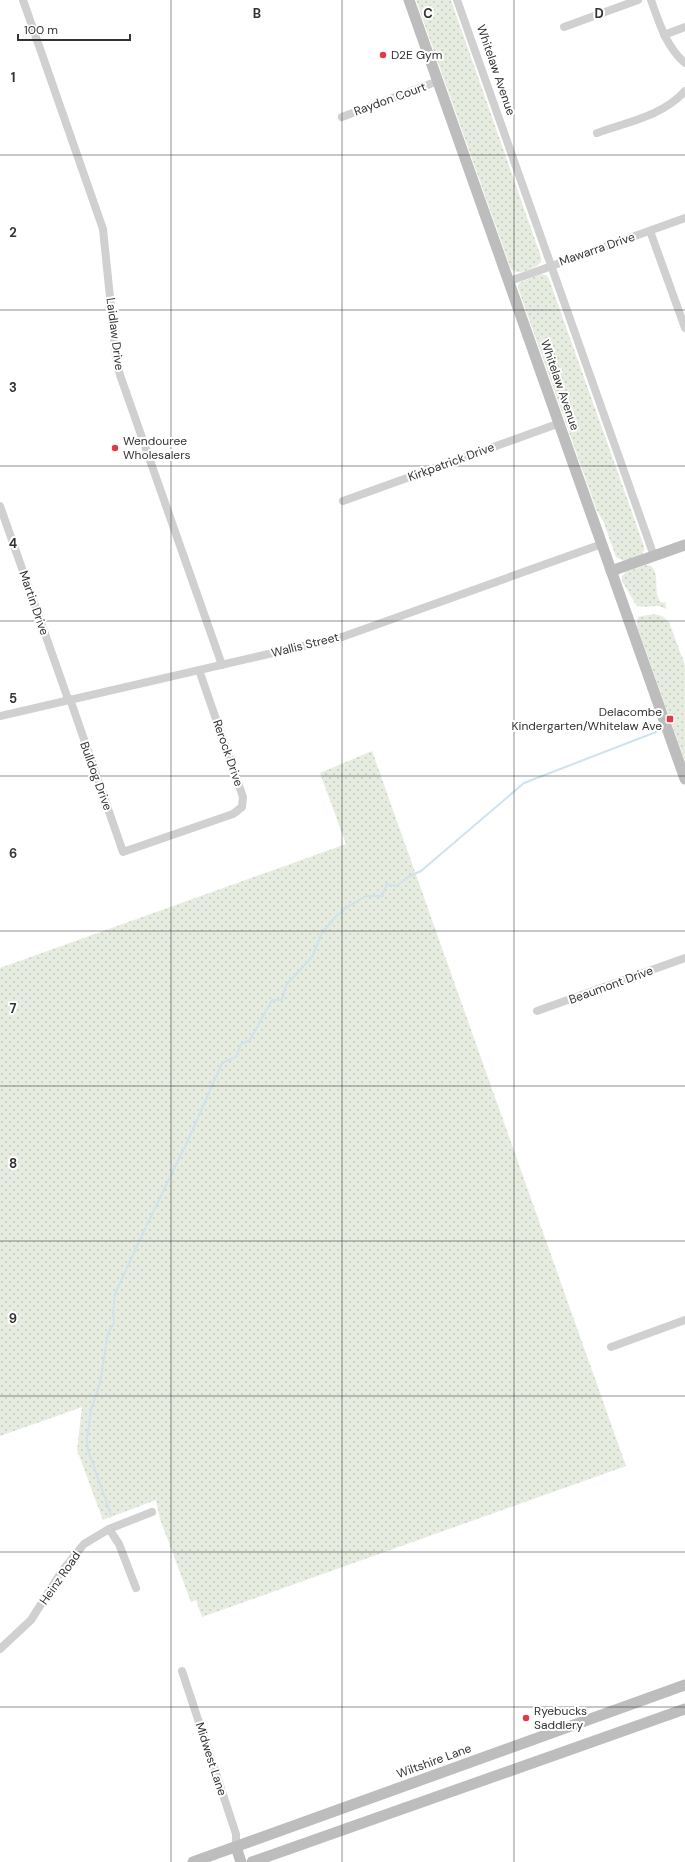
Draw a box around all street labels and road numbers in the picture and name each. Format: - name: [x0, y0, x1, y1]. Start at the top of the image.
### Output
- street label: Whitelaw Avenue: [473, 22, 519, 118]
- street label: Raydon Court: [352, 78, 429, 119]
- street label: Mawarra Drive: [557, 229, 637, 269]
- street label: Laidlaw Drive: [103, 297, 127, 371]
- street label: Whitelaw Avenue: [537, 337, 583, 433]
- street label: Kirkpatrick Drive: [406, 439, 497, 485]
- street label: Martin Drive: [16, 569, 53, 638]
- street label: Wallis Street: [270, 629, 341, 661]
- street label: Rerock Drive: [209, 718, 247, 789]
- street label: Bulldog Drive: [76, 739, 116, 813]
- street label: Beaumont Drive: [567, 962, 655, 1008]
- street label: Heinz Road: [36, 1548, 84, 1608]
- street label: Midwest Lane: [192, 1720, 230, 1798]
- street label: Wiltshire Lane: [394, 1740, 474, 1782]

